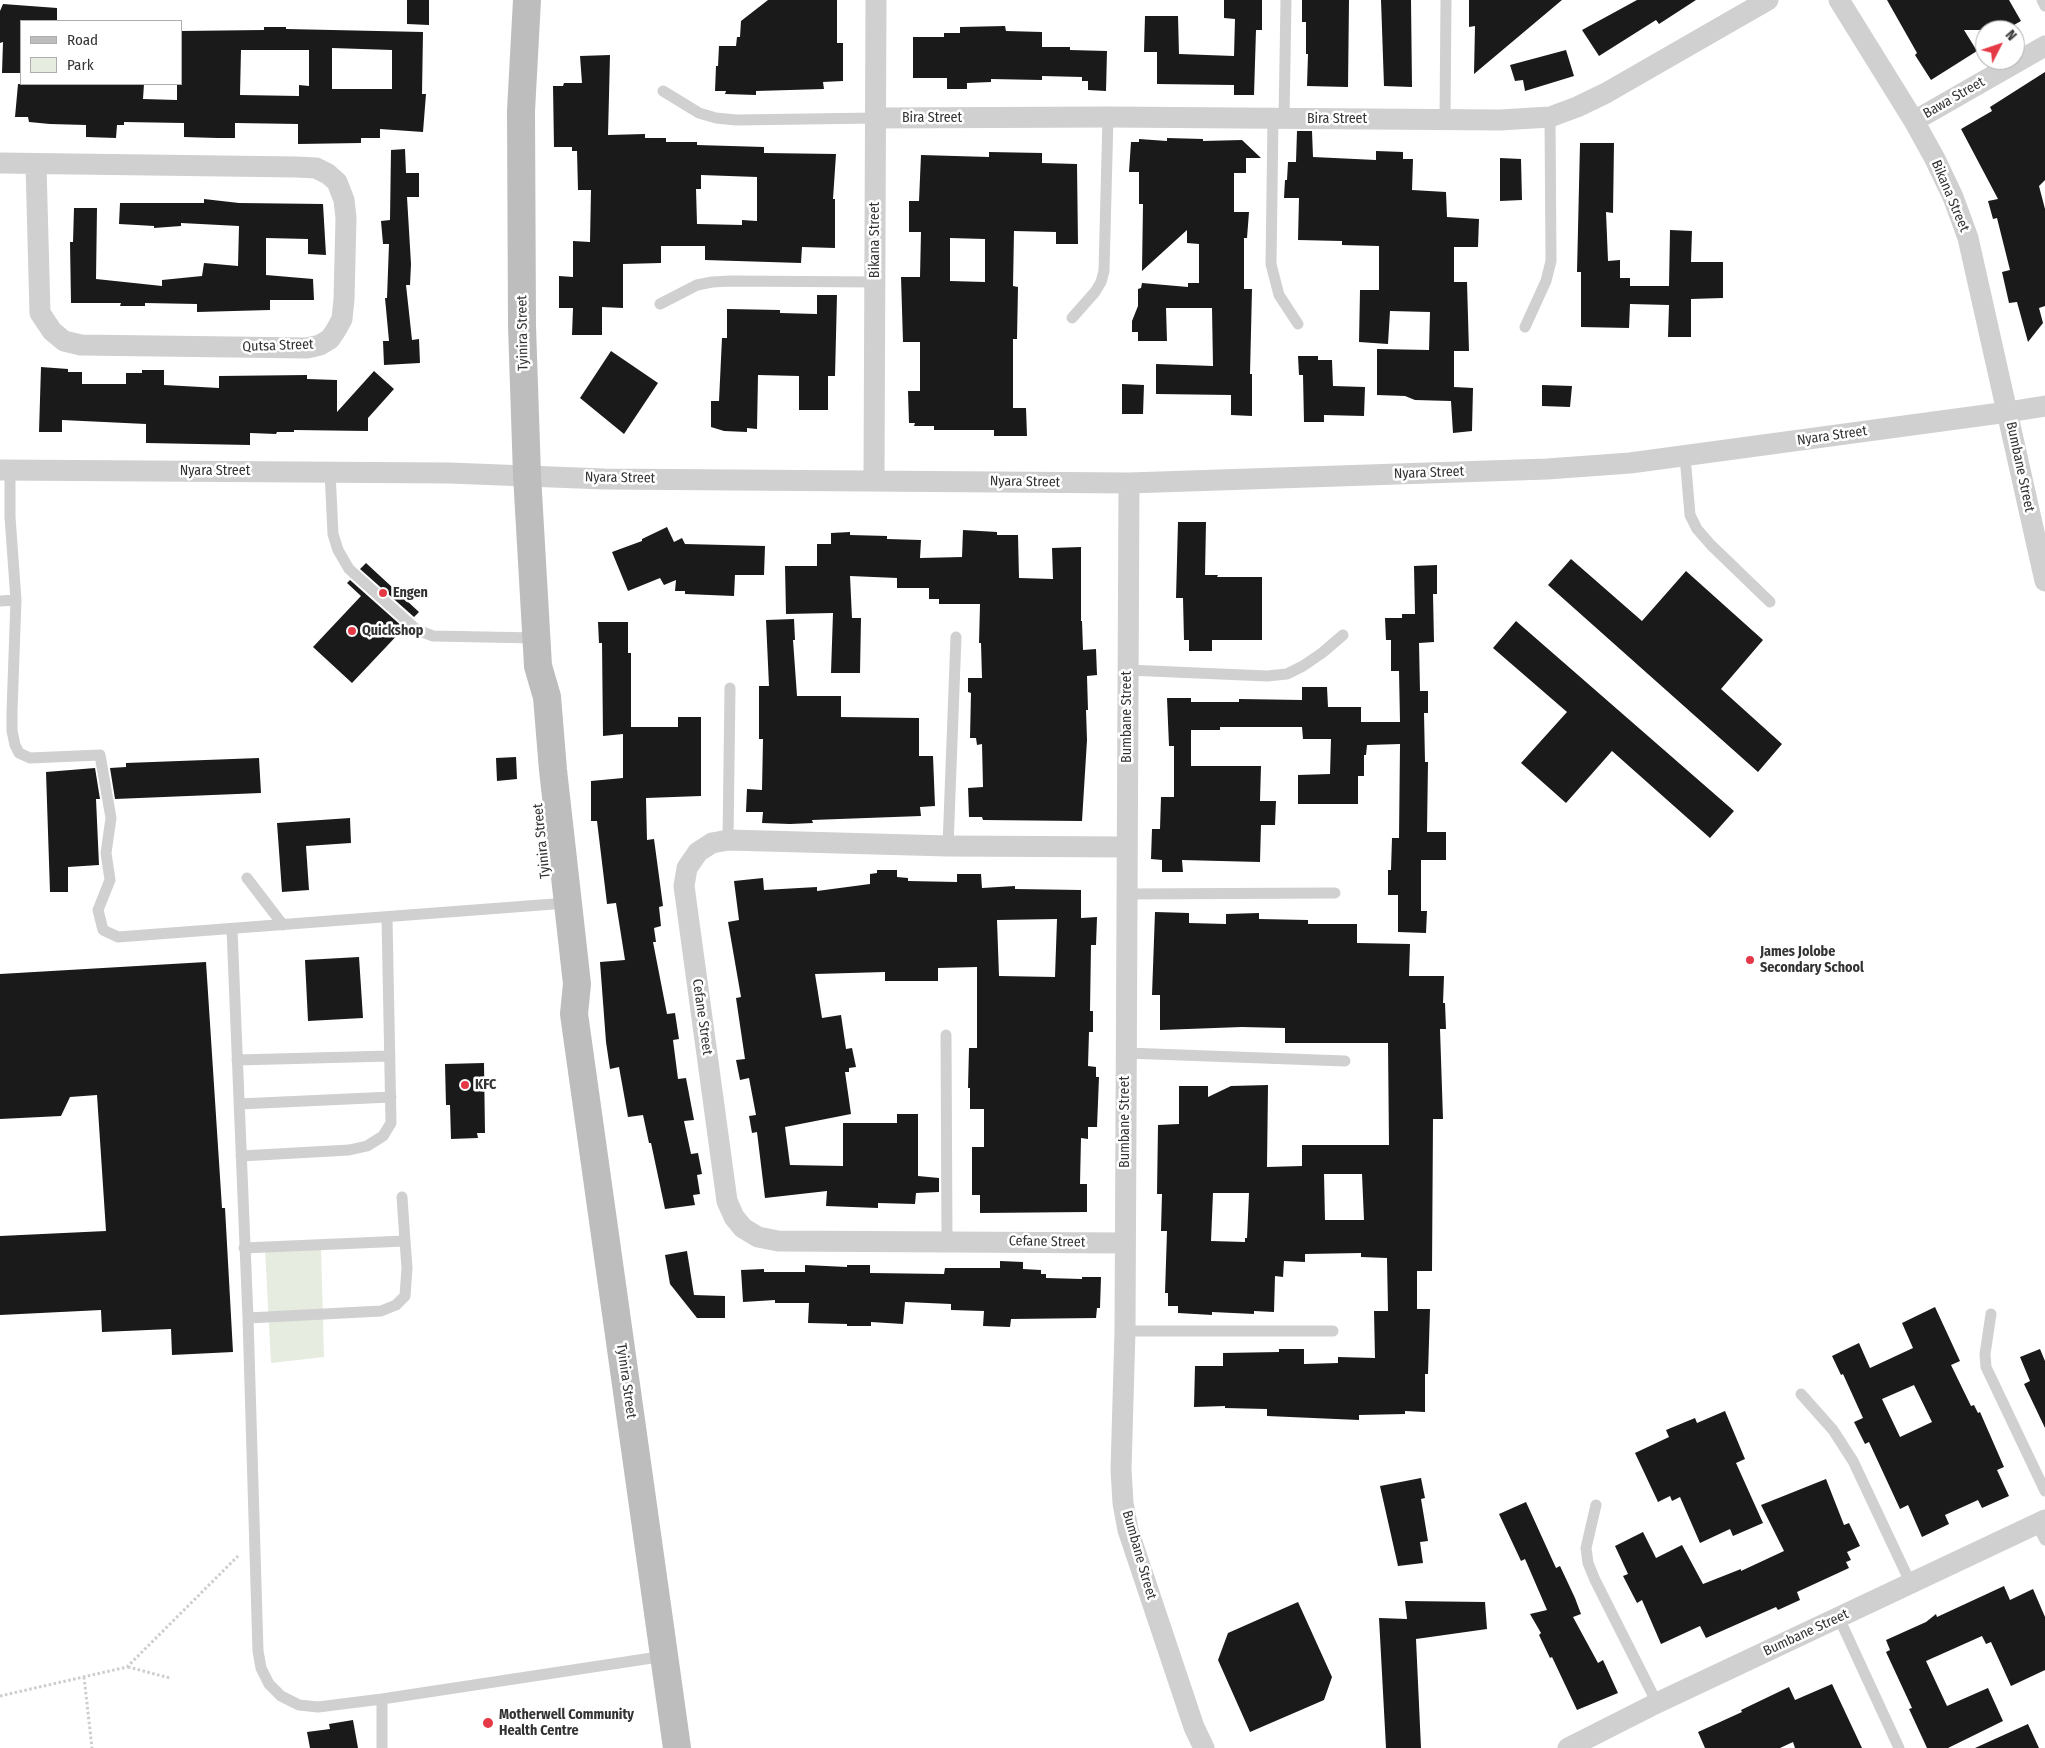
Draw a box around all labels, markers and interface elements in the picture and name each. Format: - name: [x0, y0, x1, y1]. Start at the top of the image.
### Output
- legend: [20, 20, 182, 85]
- north arrow: [1975, 20, 2025, 70]
- text: N: [2002, 27, 2020, 44]
- text: Road: [67, 31, 98, 49]
- text: Park: [67, 56, 94, 74]
- street label: Bawa Street: [1920, 74, 1988, 122]
- street label: Bira Street: [902, 110, 962, 126]
- street label: Bira Street: [1307, 111, 1367, 127]
- street label: Bikana Street: [1927, 158, 1973, 234]
- street label: Bikana Street: [867, 202, 883, 278]
- street label: Tyinira Street: [514, 295, 532, 371]
- street label: Qutsa Street: [242, 336, 314, 356]
- street label: Bumbane Street: [2002, 420, 2038, 514]
- street label: Nyara Street: [1796, 423, 1868, 449]
- street label: Nyara Street: [180, 463, 250, 479]
- street label: Nyara Street: [1394, 463, 1464, 483]
- street label: Nyara Street: [585, 469, 655, 487]
- street label: Nyara Street: [990, 473, 1060, 491]
- place label: Engen: [393, 585, 428, 601]
- marker: Engen: [377, 587, 389, 599]
- place label: Quickshop: [362, 623, 423, 639]
- marker: Quickshop: [346, 625, 358, 637]
- street label: Bumbane Street: [1119, 671, 1135, 763]
- street label: Tyinira Street: [530, 803, 554, 879]
- place label: James Jolobe Secondary School: [1760, 944, 1864, 976]
- marker: James Jolobe Secondary School: [1744, 954, 1756, 966]
- street label: Cefane Street: [688, 978, 716, 1056]
- street label: Bumbane Street: [1117, 1076, 1133, 1168]
- place label: KFC: [475, 1077, 496, 1093]
- marker: KFC: [459, 1079, 471, 1091]
- street label: Cefane Street: [1009, 1233, 1085, 1251]
- street label: Tyinira Street: [612, 1342, 640, 1420]
- street label: Bumbane Street: [1118, 1508, 1160, 1602]
- street label: Bumbane Street: [1761, 1606, 1851, 1660]
- place label: Motherwell Community Health Centre: [499, 1707, 634, 1740]
- marker: Motherwell Community Health Centre: [481, 1716, 495, 1730]

